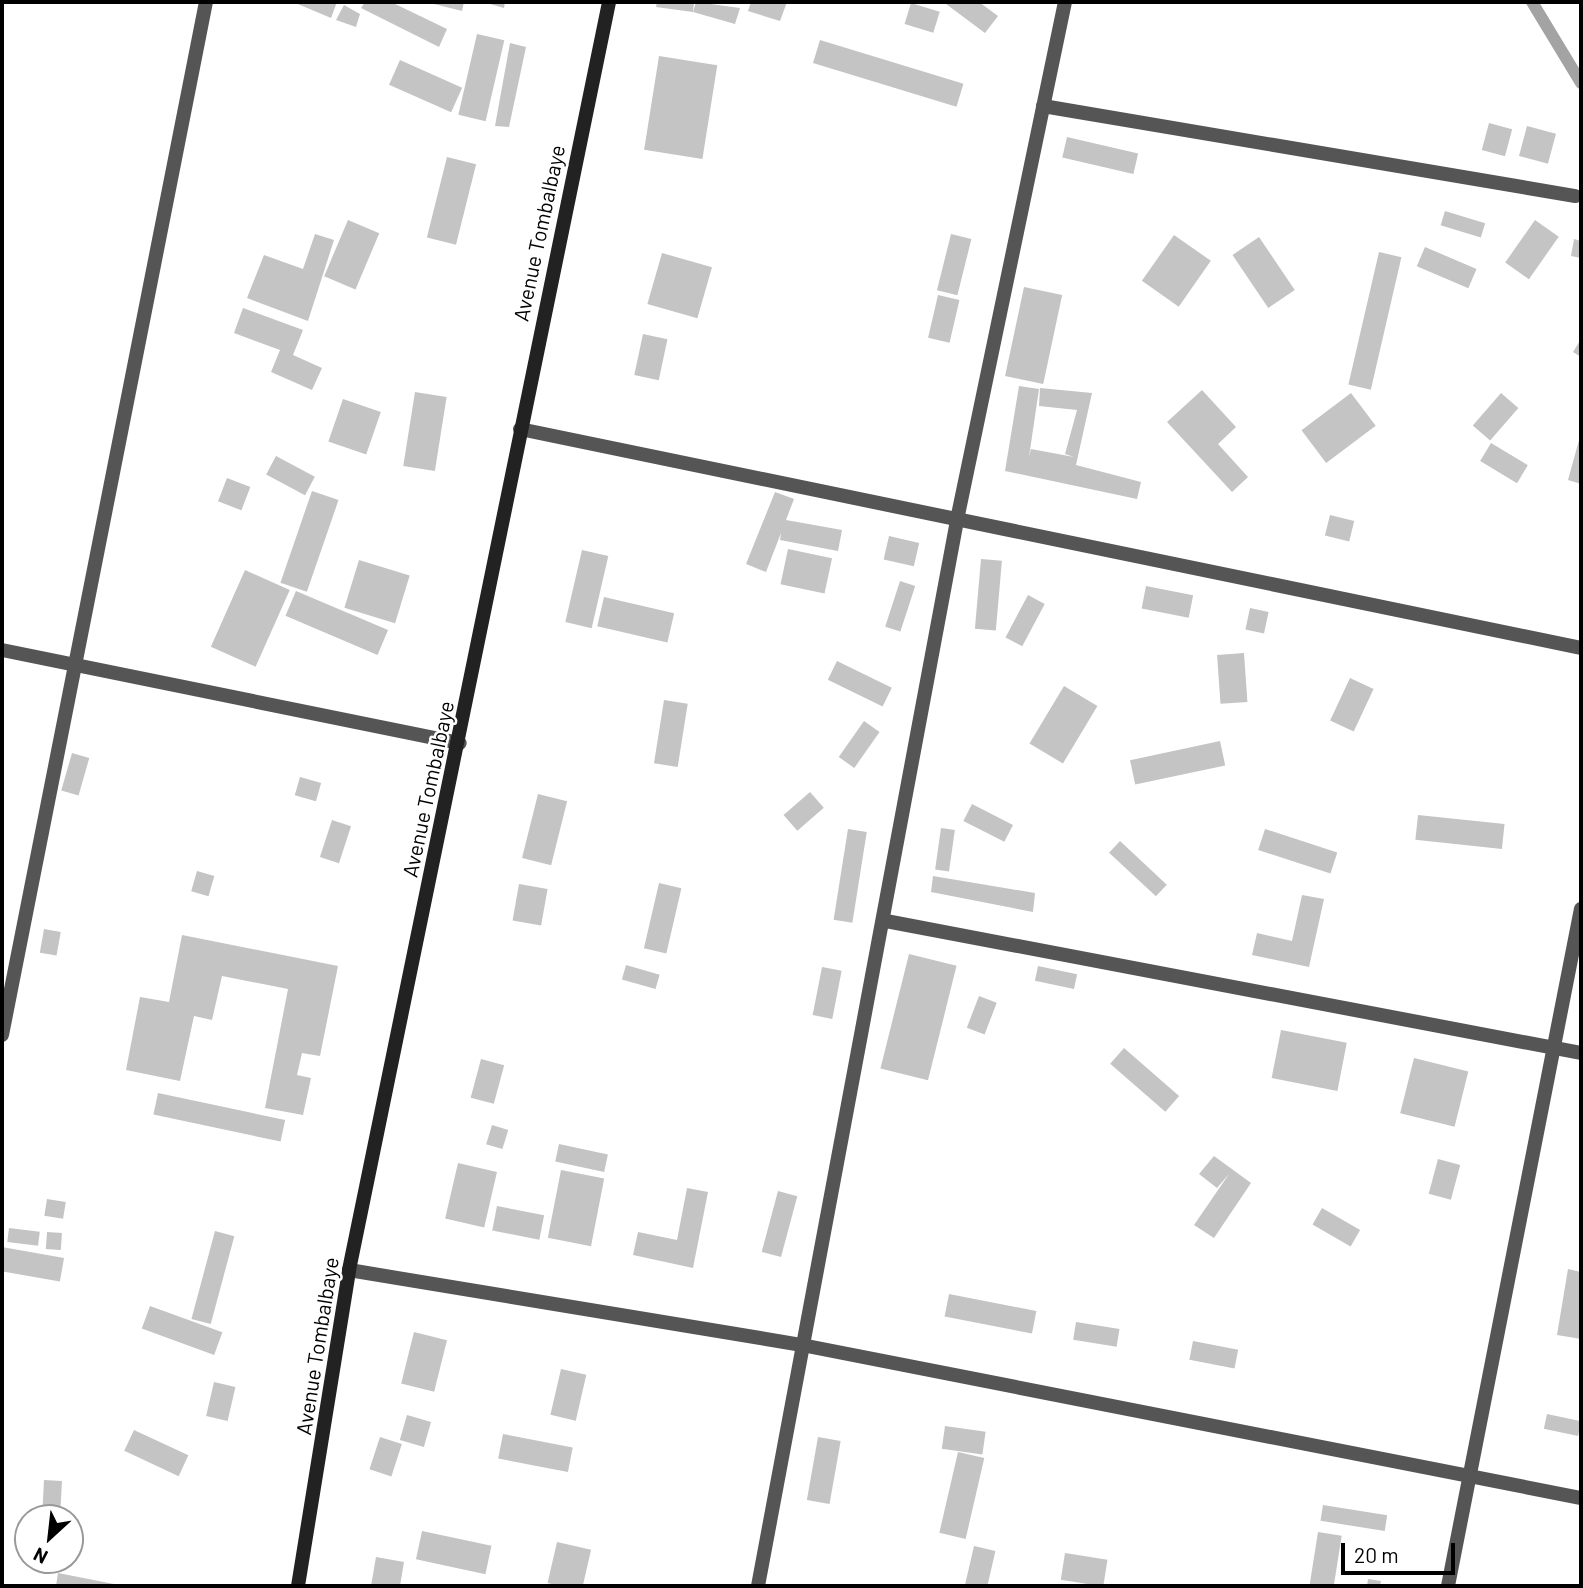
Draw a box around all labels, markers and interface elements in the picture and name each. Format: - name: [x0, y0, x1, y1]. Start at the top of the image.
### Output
- street label: Avenue Tombalbaye: [508, 142, 570, 324]
- street label: Avenue Tombalbaye: [397, 698, 459, 880]
- street label: Avenue Tombalbaye: [290, 1255, 344, 1437]
- north arrow: [14, 1504, 84, 1574]
- scale bar: [1345, 1528, 1459, 1572]
- text: 20 m: [1354, 1542, 1399, 1567]
- text: N: [29, 1543, 51, 1569]

